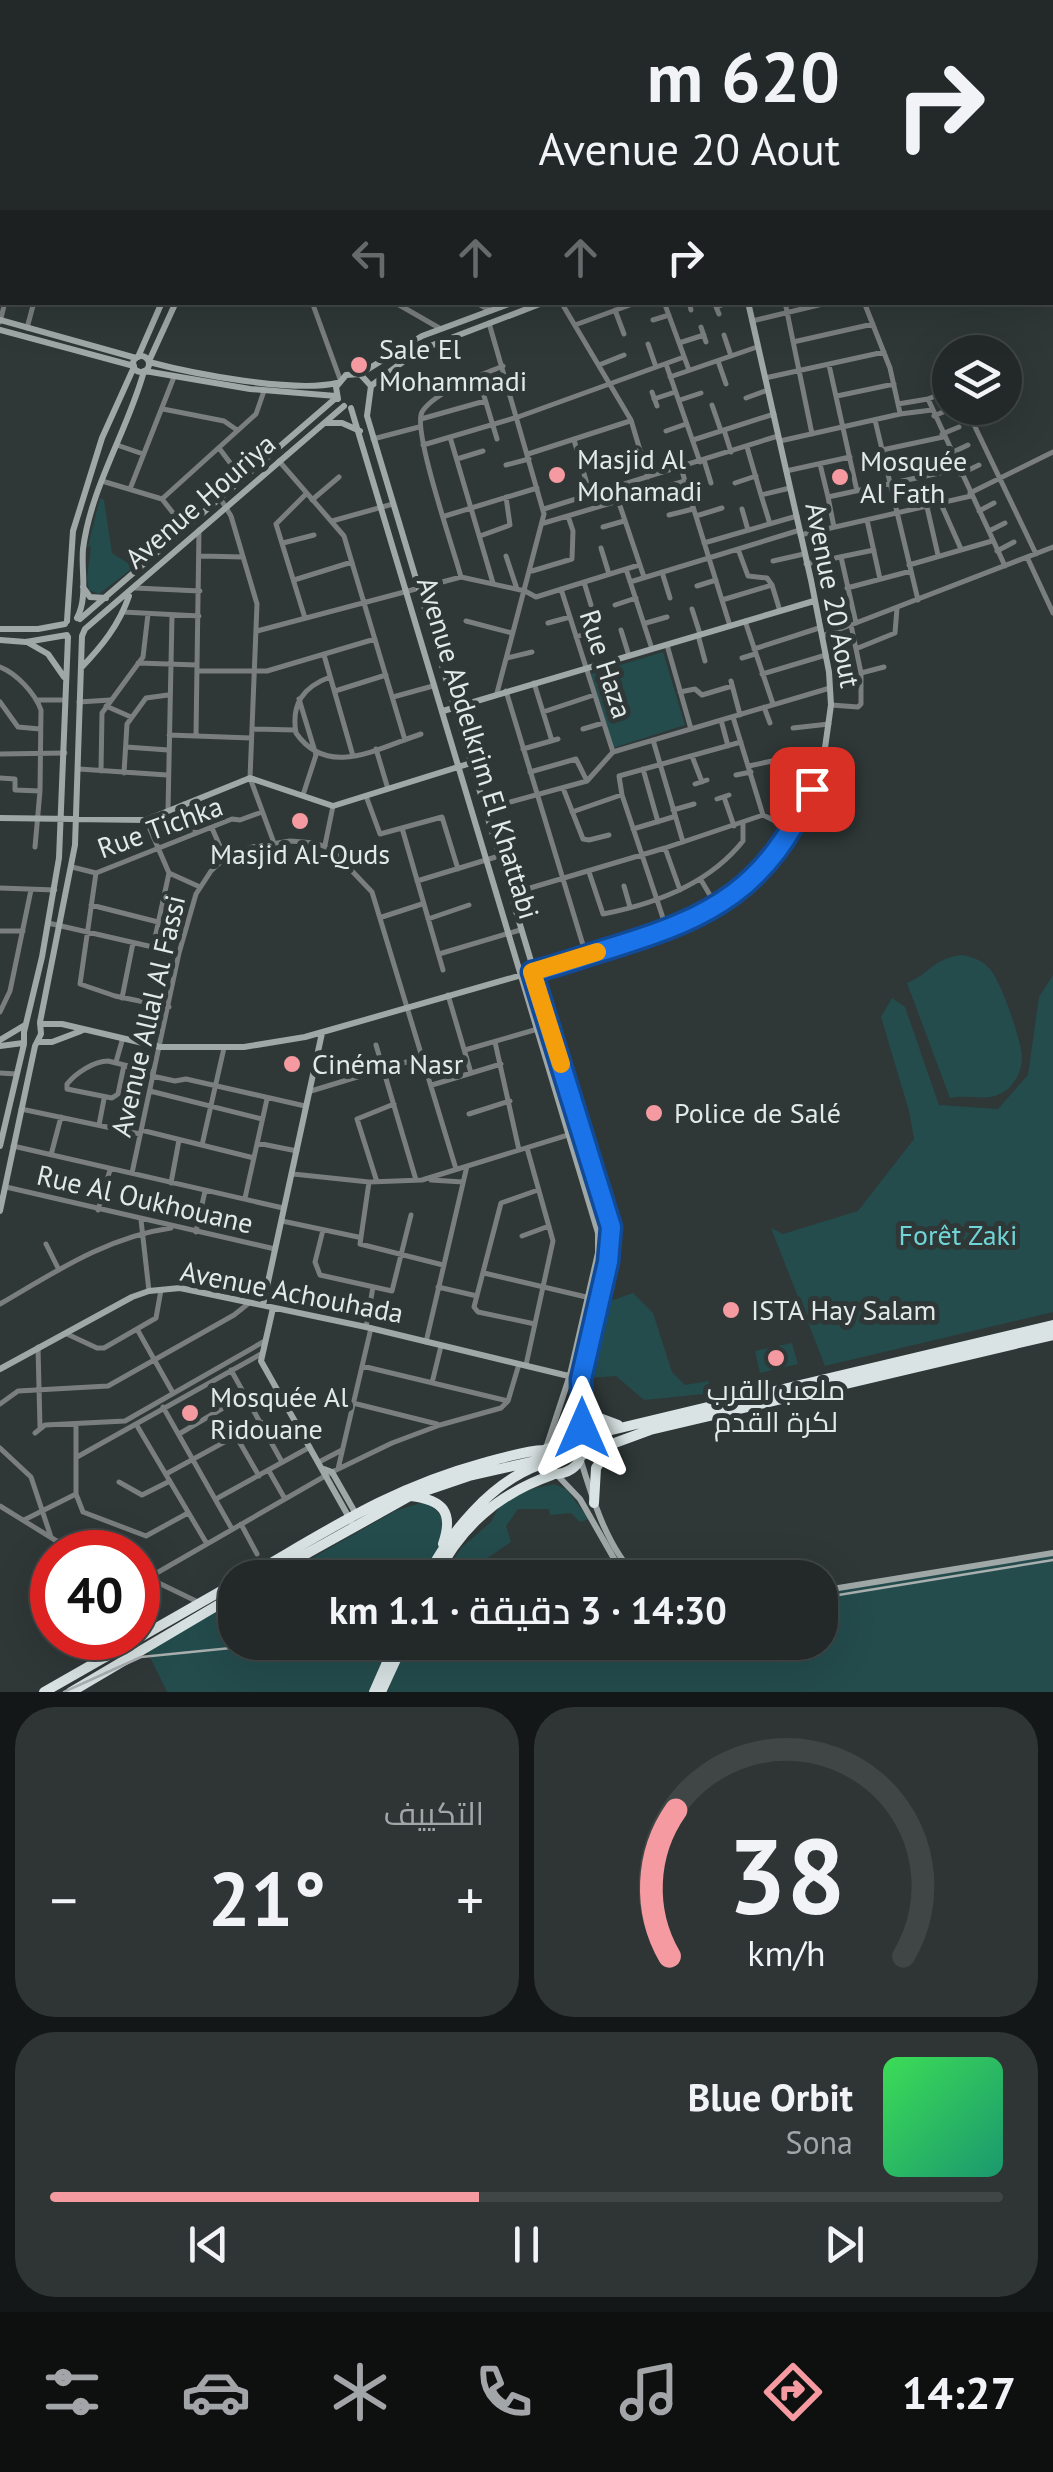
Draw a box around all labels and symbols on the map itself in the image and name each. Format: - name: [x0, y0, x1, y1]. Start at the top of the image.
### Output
- place label: Sale El Mohammadi: [379, 330, 527, 399]
- marker: Sale El Mohammadi: [348, 354, 370, 376]
- street label: Avenue Houriya: [117, 425, 283, 576]
- place label: Masjid Al Mohamadi: [577, 440, 703, 509]
- place label: Mosquée Al Fath: [860, 442, 967, 511]
- marker: Masjid Al Mohamadi: [546, 464, 568, 486]
- marker: Mosquée Al Fath: [829, 466, 851, 488]
- street label: Avenue 20 Aout: [797, 499, 870, 691]
- street label: Avenue Abdelkrim El Khattabi: [409, 572, 548, 924]
- street label: Rue Haza: [572, 605, 641, 723]
- pin: [770, 747, 855, 832]
- street label: Rue Tichka: [92, 787, 228, 866]
- marker: Masjid Al-Quds: [289, 810, 311, 832]
- place label: Masjid Al-Quds: [210, 835, 390, 872]
- street label: Avenue Allal Al Fassi: [102, 891, 193, 1140]
- place label: Cinéma Nasr: [312, 1045, 464, 1082]
- marker: Cinéma Nasr: [281, 1053, 303, 1075]
- place label: Police de Salé: [674, 1094, 841, 1131]
- marker: Police de Salé: [643, 1102, 665, 1124]
- street label: Rue Al Oukhouane: [33, 1156, 257, 1241]
- park label: Forêt Zaki: [898, 1216, 1018, 1253]
- street label: Avenue Achouhada: [178, 1252, 407, 1331]
- place label: ISTA Hay Salam: [751, 1291, 936, 1328]
- marker: ISTA Hay Salam: [720, 1299, 742, 1321]
- marker: ملعب القرب لكرة القدم: [765, 1347, 787, 1369]
- place label: ملعب القرب لكرة القدم: [707, 1371, 845, 1442]
- position arrow: [530, 1376, 634, 1480]
- place label: Mosquée Al Ridouane: [210, 1378, 348, 1447]
- marker: Mosquée Al Ridouane: [179, 1402, 201, 1424]
- speed limit sign: 40: [30, 1530, 160, 1660]

